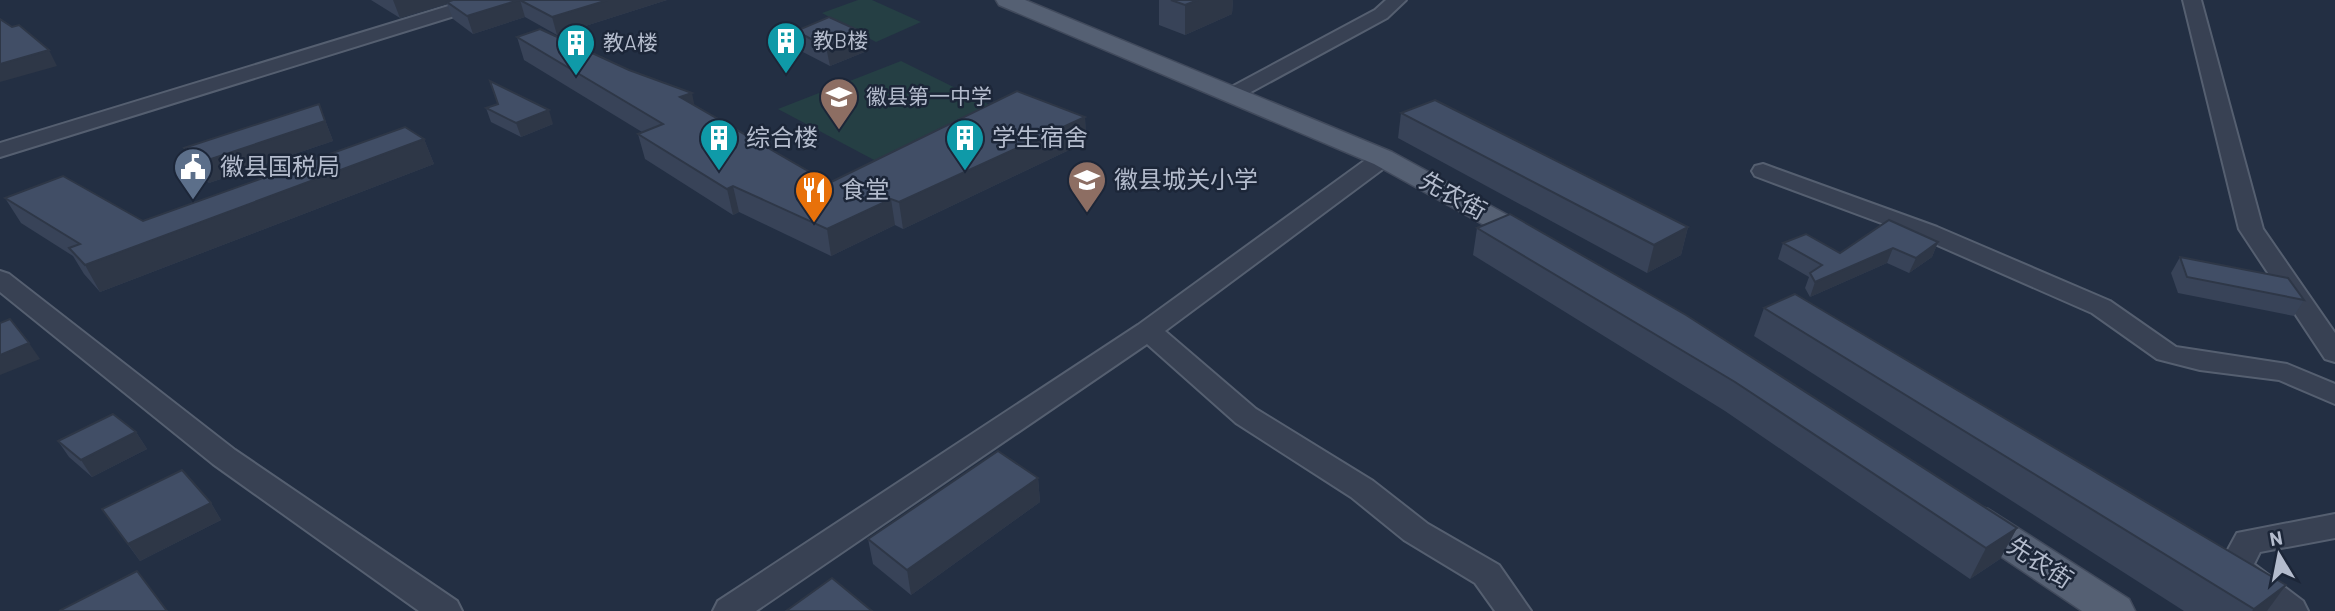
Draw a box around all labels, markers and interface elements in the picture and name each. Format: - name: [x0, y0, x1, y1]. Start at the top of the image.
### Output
- building icon: 教B楼: [765, 20, 807, 75]
- building icon: 教A楼: [555, 22, 597, 77]
- place label: 教B楼: [813, 27, 868, 52]
- place label: 教A楼: [603, 29, 658, 54]
- school or university icon: 徽县第一中学: [818, 76, 860, 131]
- place label: 徽县第一中学: [866, 83, 992, 108]
- building icon: 综合楼: [698, 117, 740, 172]
- building icon: 学生宿舍: [944, 117, 986, 172]
- place label: 综合楼: [746, 122, 818, 151]
- place label: 学生宿舍: [992, 122, 1088, 151]
- public building icon: 徽县国税局: [172, 146, 214, 201]
- place label: 徽县国税局: [220, 151, 340, 180]
- school or university icon: 徽县城关小学: [1066, 159, 1108, 214]
- place label: 徽县城关小学: [1114, 164, 1258, 193]
- street label: 先农街: [1415, 165, 1492, 225]
- restaurant icon: 食堂: [793, 169, 835, 224]
- place label: 食堂: [841, 174, 889, 203]
- north arrow: [2244, 520, 2314, 590]
- text: N: [2268, 525, 2284, 550]
- street label: 先农街: [2003, 530, 2079, 594]

